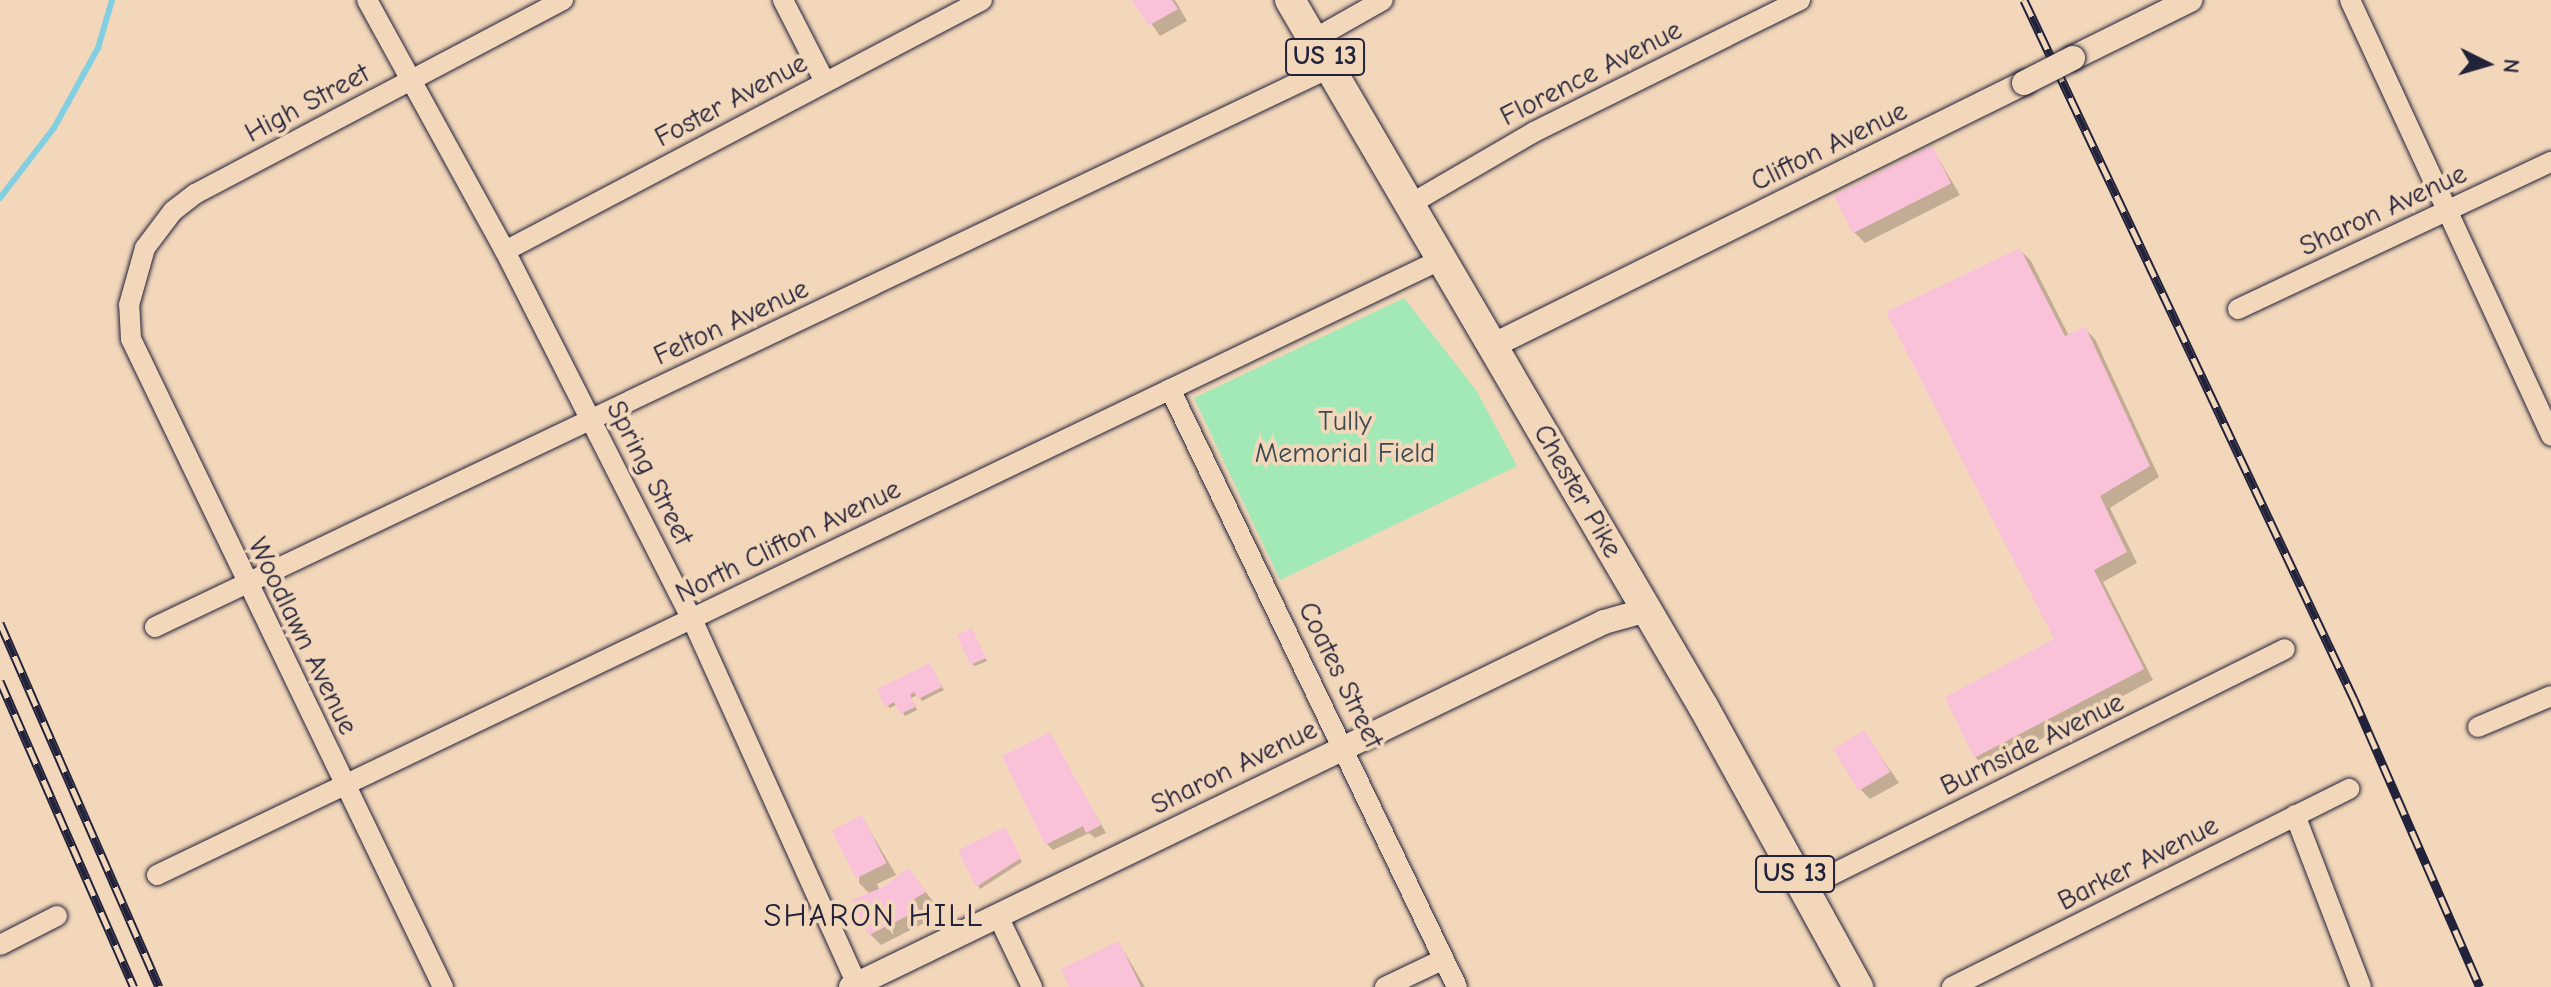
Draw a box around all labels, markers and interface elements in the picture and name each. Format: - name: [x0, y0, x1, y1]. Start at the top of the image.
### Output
- street label: Florence Avenue: [1495, 13, 1687, 133]
- north arrow: [2447, 24, 2527, 104]
- road number: US 13: [1285, 35, 1365, 79]
- street label: Foster Avenue: [649, 46, 813, 154]
- street label: High Street: [239, 56, 375, 150]
- text: N: [2497, 58, 2524, 74]
- street label: Clifton Avenue: [1745, 94, 1913, 198]
- street label: Sharon Avenue: [2294, 157, 2472, 263]
- street label: Felton Avenue: [648, 272, 814, 372]
- street label: Spring Street: [599, 395, 701, 551]
- park label: Tully Memorial Field: [1255, 404, 1435, 470]
- street label: Chester Pike: [1526, 418, 1630, 564]
- street label: North Clifton Avenue: [670, 472, 906, 610]
- street label: Woodlawn Avenue: [241, 532, 365, 740]
- street label: Coates Street: [1291, 596, 1391, 754]
- street label: Burnside Avenue: [1935, 685, 2129, 803]
- street label: Sharon Avenue: [1146, 712, 1322, 822]
- street label: Barker Avenue: [2052, 808, 2224, 918]
- road number: US 13: [1755, 852, 1835, 896]
- district label: SHARON HILL: [764, 897, 984, 935]

